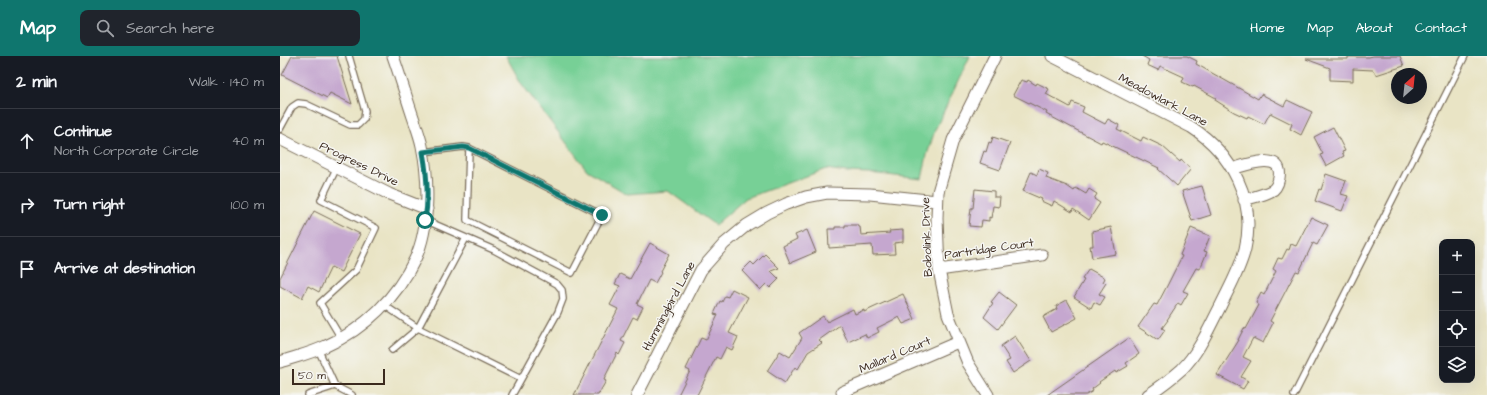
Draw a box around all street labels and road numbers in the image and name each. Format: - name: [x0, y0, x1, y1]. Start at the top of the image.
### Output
- street label: Meadowlark Lane: [1115, 69, 1211, 131]
- street label: Progress Drive: [316, 137, 402, 192]
- street label: Bobolink Drive: [917, 196, 937, 277]
- street label: Partridge Court: [943, 234, 1035, 265]
- street label: Hummingbird Lane: [638, 258, 701, 354]
- street label: Mallard Court: [857, 332, 934, 378]

